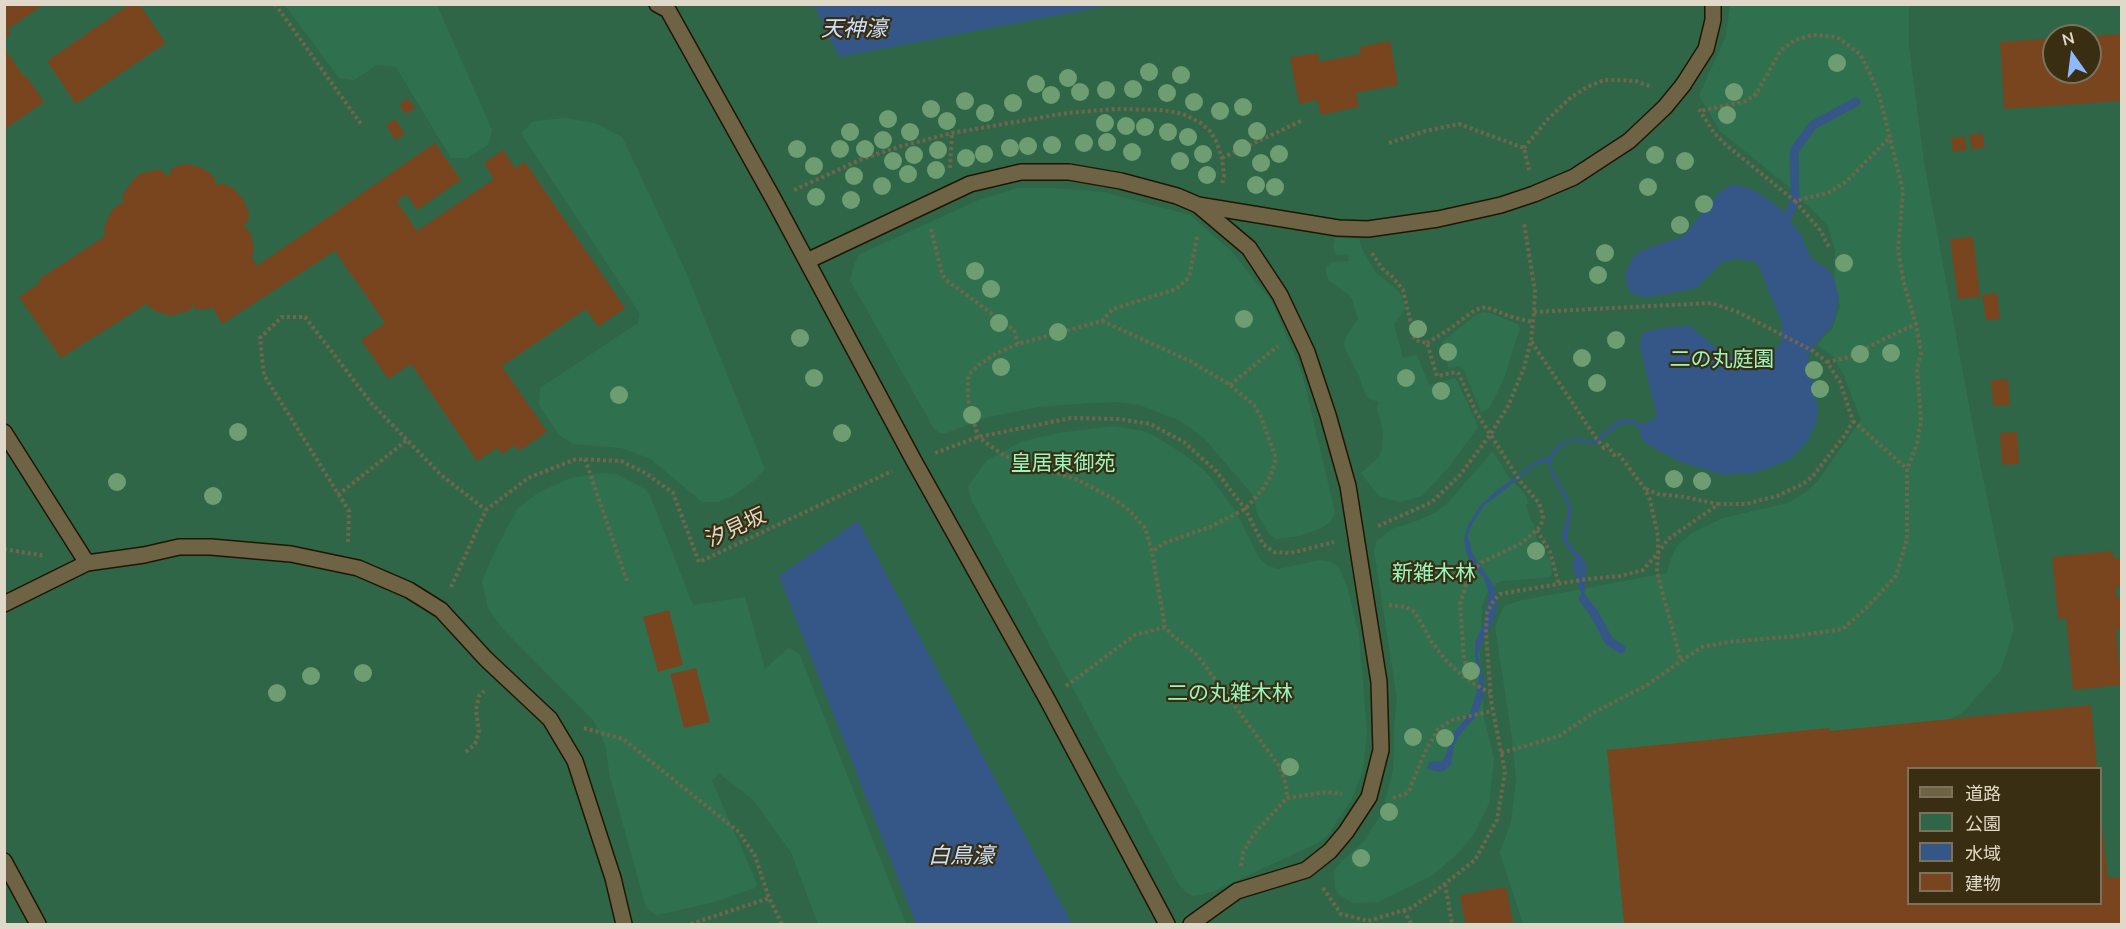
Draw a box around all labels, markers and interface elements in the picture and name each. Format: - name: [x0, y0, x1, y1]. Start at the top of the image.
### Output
- water label: 天神濠: [821, 16, 887, 42]
- north arrow: [2042, 24, 2102, 84]
- text: N: [2060, 27, 2076, 50]
- park label: 二の丸庭園: [1670, 347, 1774, 373]
- park label: 皇居東御苑: [1011, 451, 1115, 477]
- street label: 汐見坂: [702, 503, 770, 553]
- park label: 新雑木林: [1392, 561, 1476, 587]
- park label: 二の丸雑木林: [1167, 681, 1293, 707]
- legend: [1907, 767, 2102, 905]
- text: 道路: [1965, 782, 2001, 805]
- text: 公園: [1965, 812, 2001, 835]
- text: 水域: [1965, 842, 2001, 865]
- water label: 白鳥濠: [928, 843, 994, 869]
- text: 建物: [1965, 872, 2001, 895]

